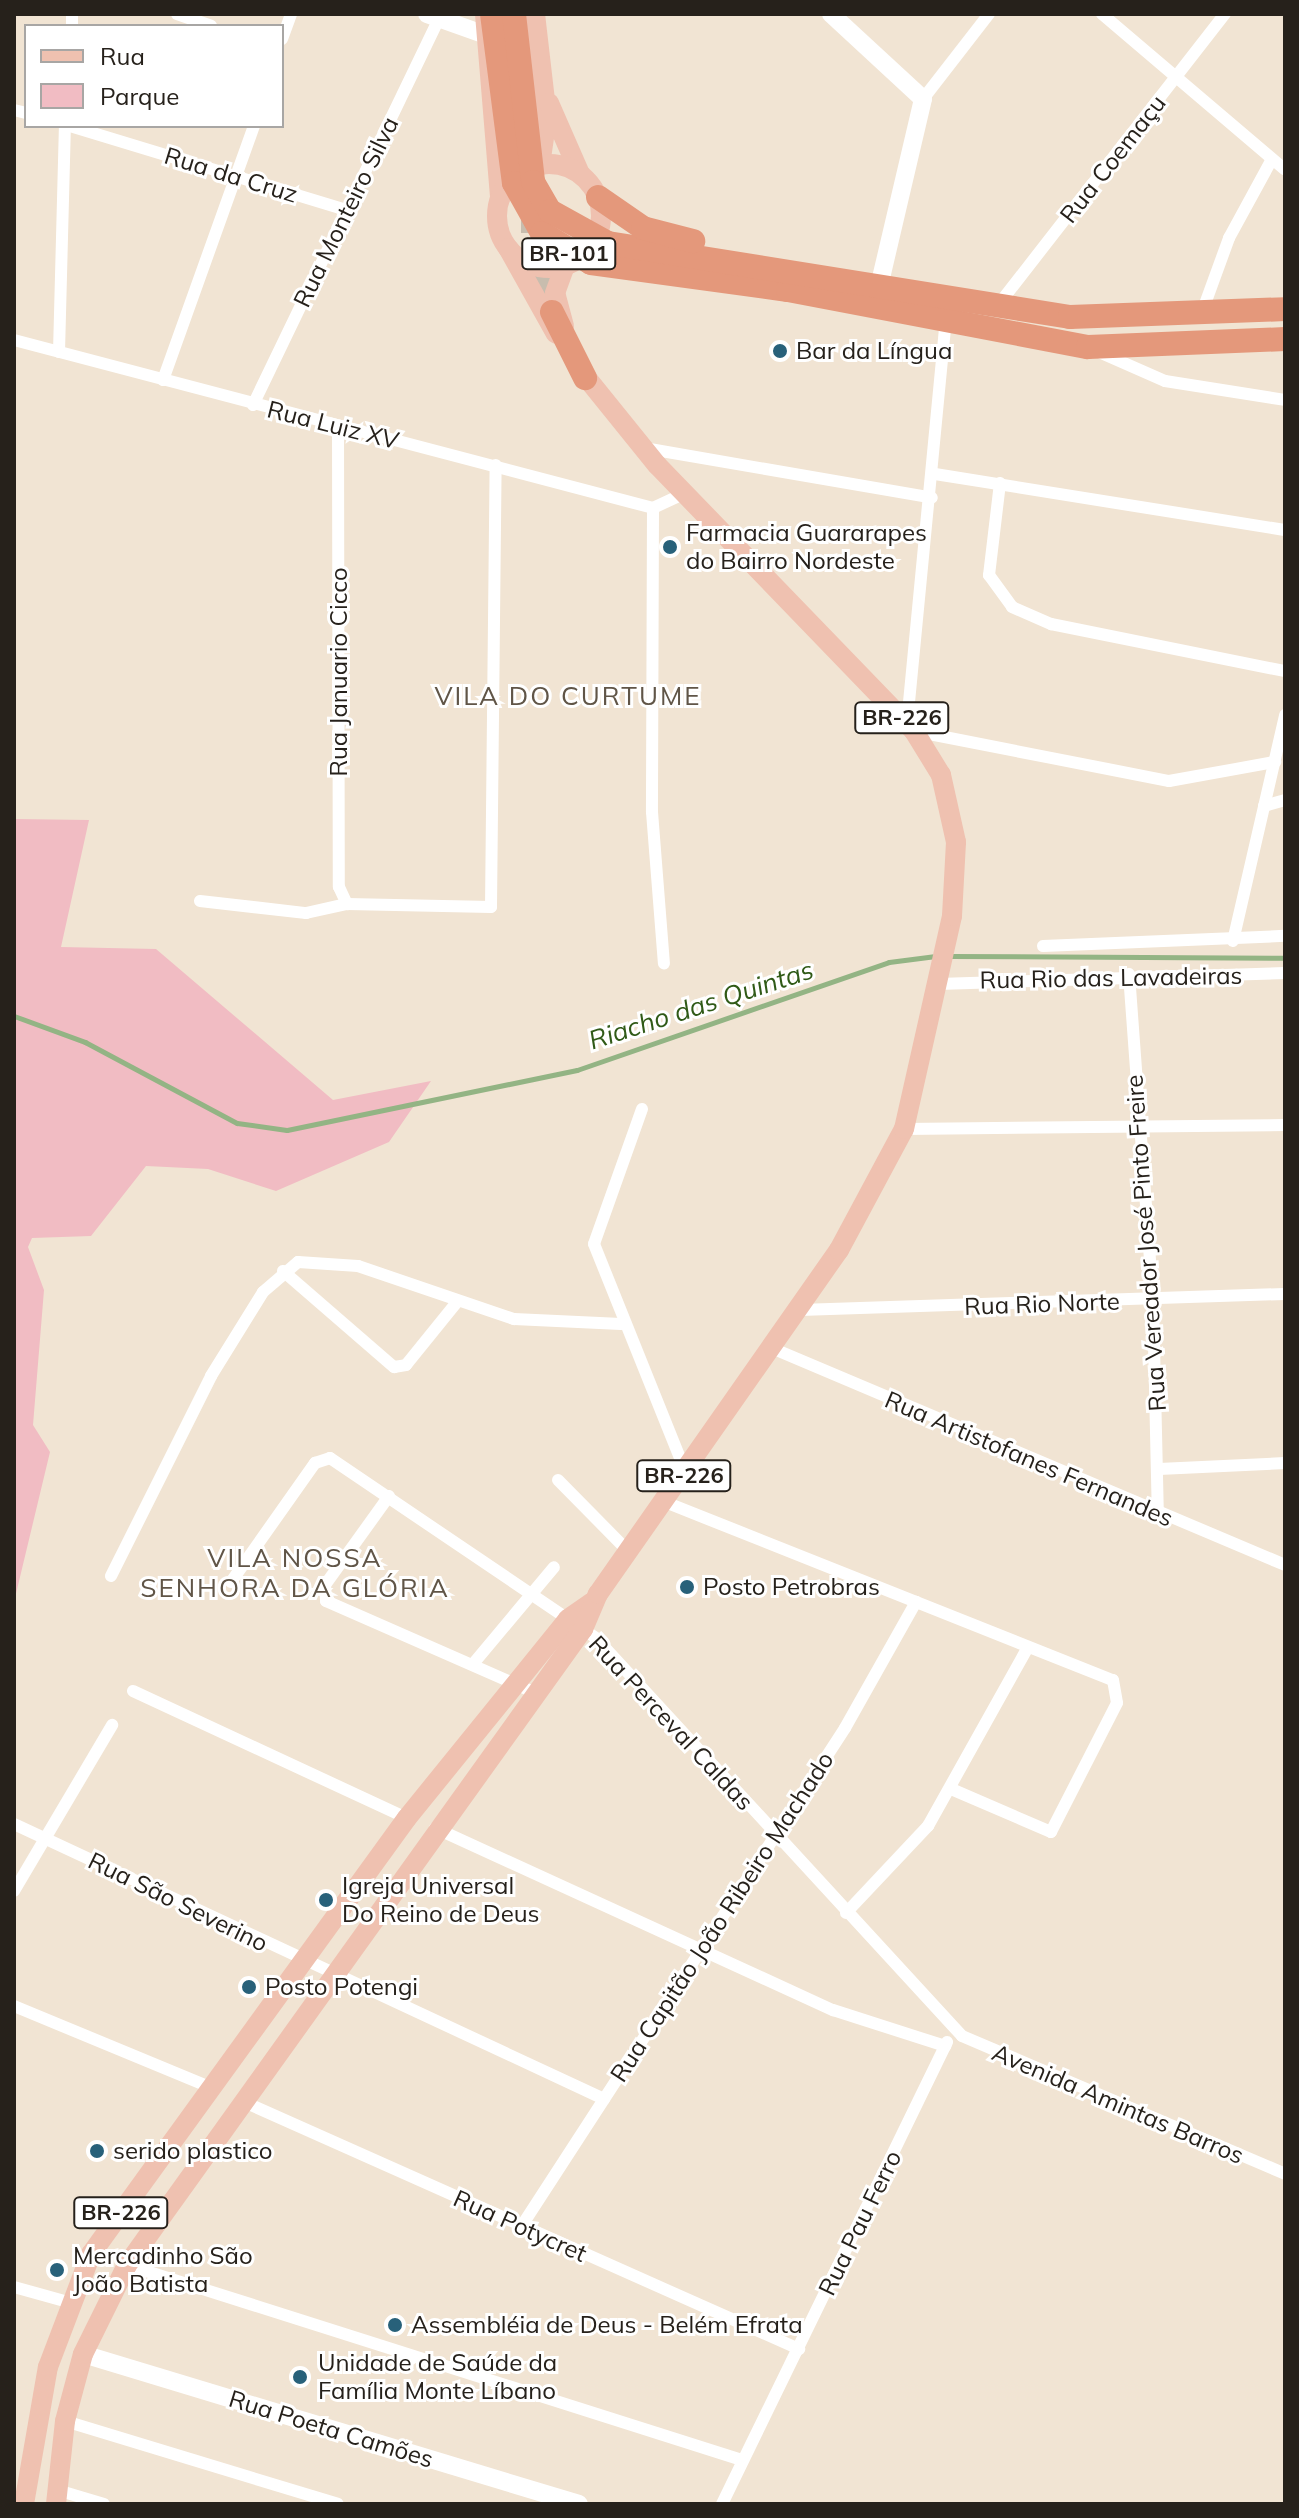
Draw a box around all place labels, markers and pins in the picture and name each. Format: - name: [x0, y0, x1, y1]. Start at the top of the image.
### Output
- place label: Bar da Língua: [796, 337, 952, 365]
- marker: Bar da Língua: [771, 342, 789, 360]
- place label: Farmacia Guararapes do Bairro Nordeste: [686, 519, 927, 575]
- marker: Farmacia Guararapes do Bairro Nordeste: [661, 538, 679, 556]
- place label: Posto Petrobras: [703, 1573, 880, 1601]
- marker: Posto Petrobras: [678, 1578, 696, 1596]
- place label: Igreja Universal Do Reino de Deus: [342, 1872, 539, 1928]
- marker: Igreja Universal Do Reino de Deus: [317, 1891, 335, 1909]
- place label: Posto Potengi: [265, 1973, 418, 2001]
- marker: Posto Potengi: [240, 1978, 258, 1996]
- place label: serido plastico: [113, 2137, 273, 2165]
- marker: serido plastico: [88, 2142, 106, 2160]
- place label: Mercadinho São João Batista: [73, 2242, 253, 2298]
- marker: Mercadinho São João Batista: [48, 2261, 66, 2279]
- place label: Assembléia de Deus - Belém Efrata: [411, 2311, 803, 2339]
- marker: Assembléia de Deus - Belém Efrata: [386, 2316, 404, 2334]
- place label: Unidade de Saúde da Família Monte Líbano: [318, 2349, 557, 2405]
- marker: Unidade de Saúde da Família Monte Líbano: [289, 2366, 311, 2388]

